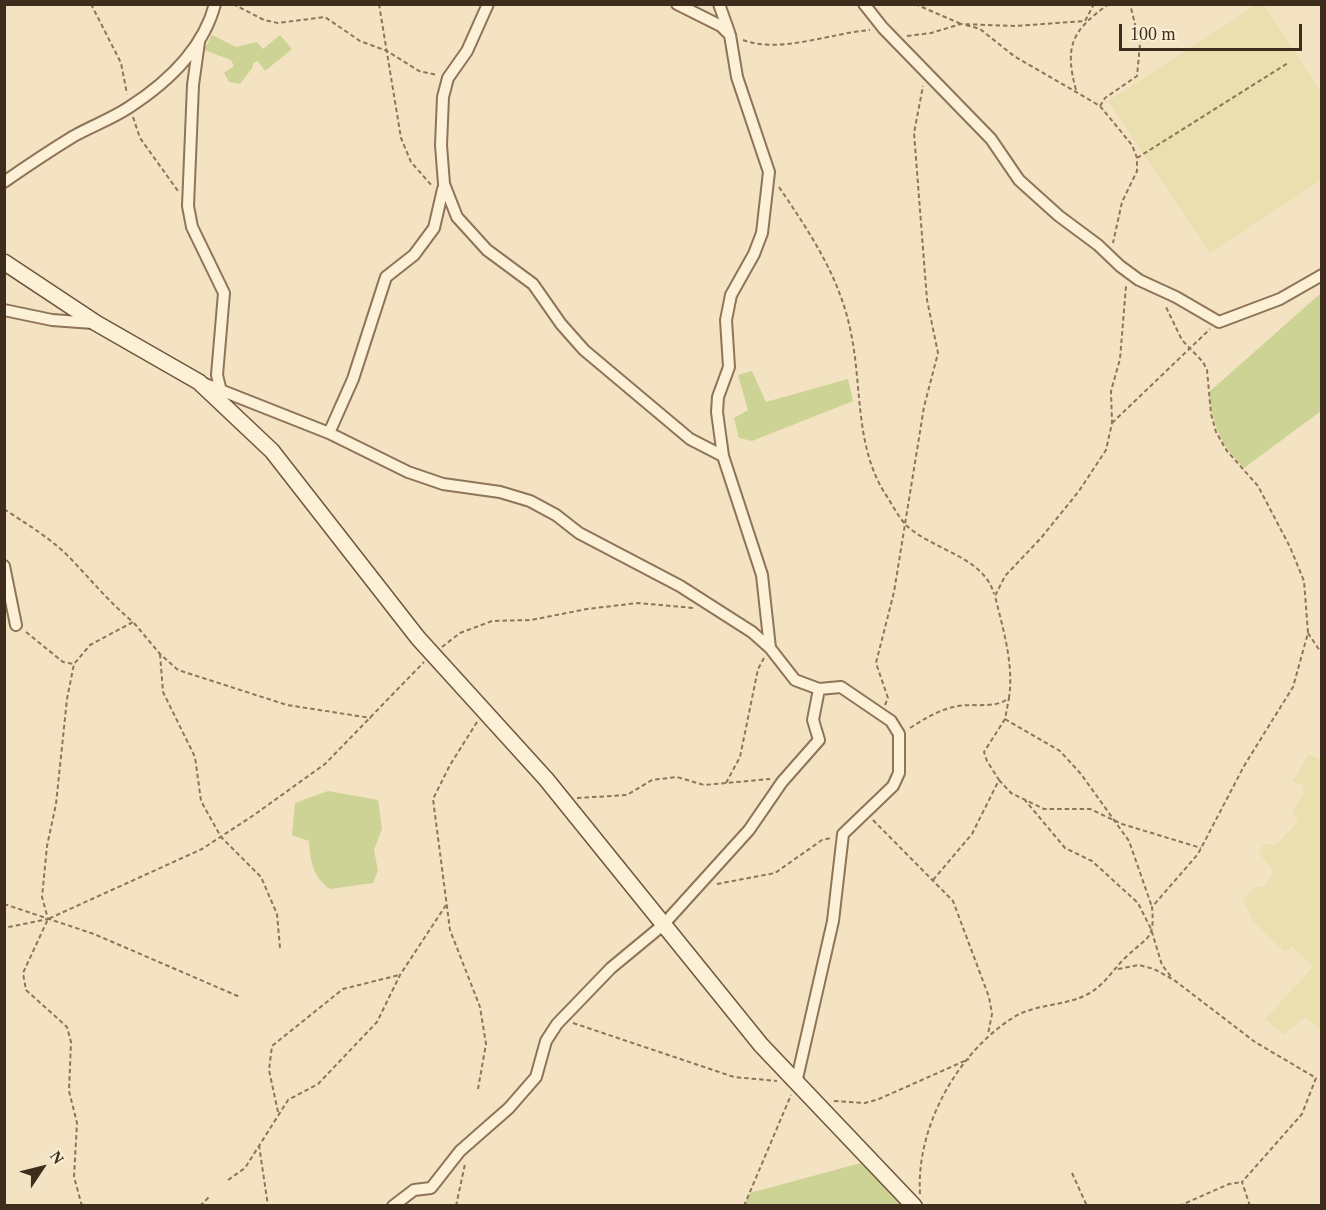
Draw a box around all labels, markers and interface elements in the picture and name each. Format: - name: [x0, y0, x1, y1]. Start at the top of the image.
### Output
- scale bar: [1122, 12, 1305, 50]
- text: 100 m: [1130, 24, 1176, 44]
- north arrow: [12, 1138, 72, 1198]
- text: N: [47, 1148, 67, 1167]

